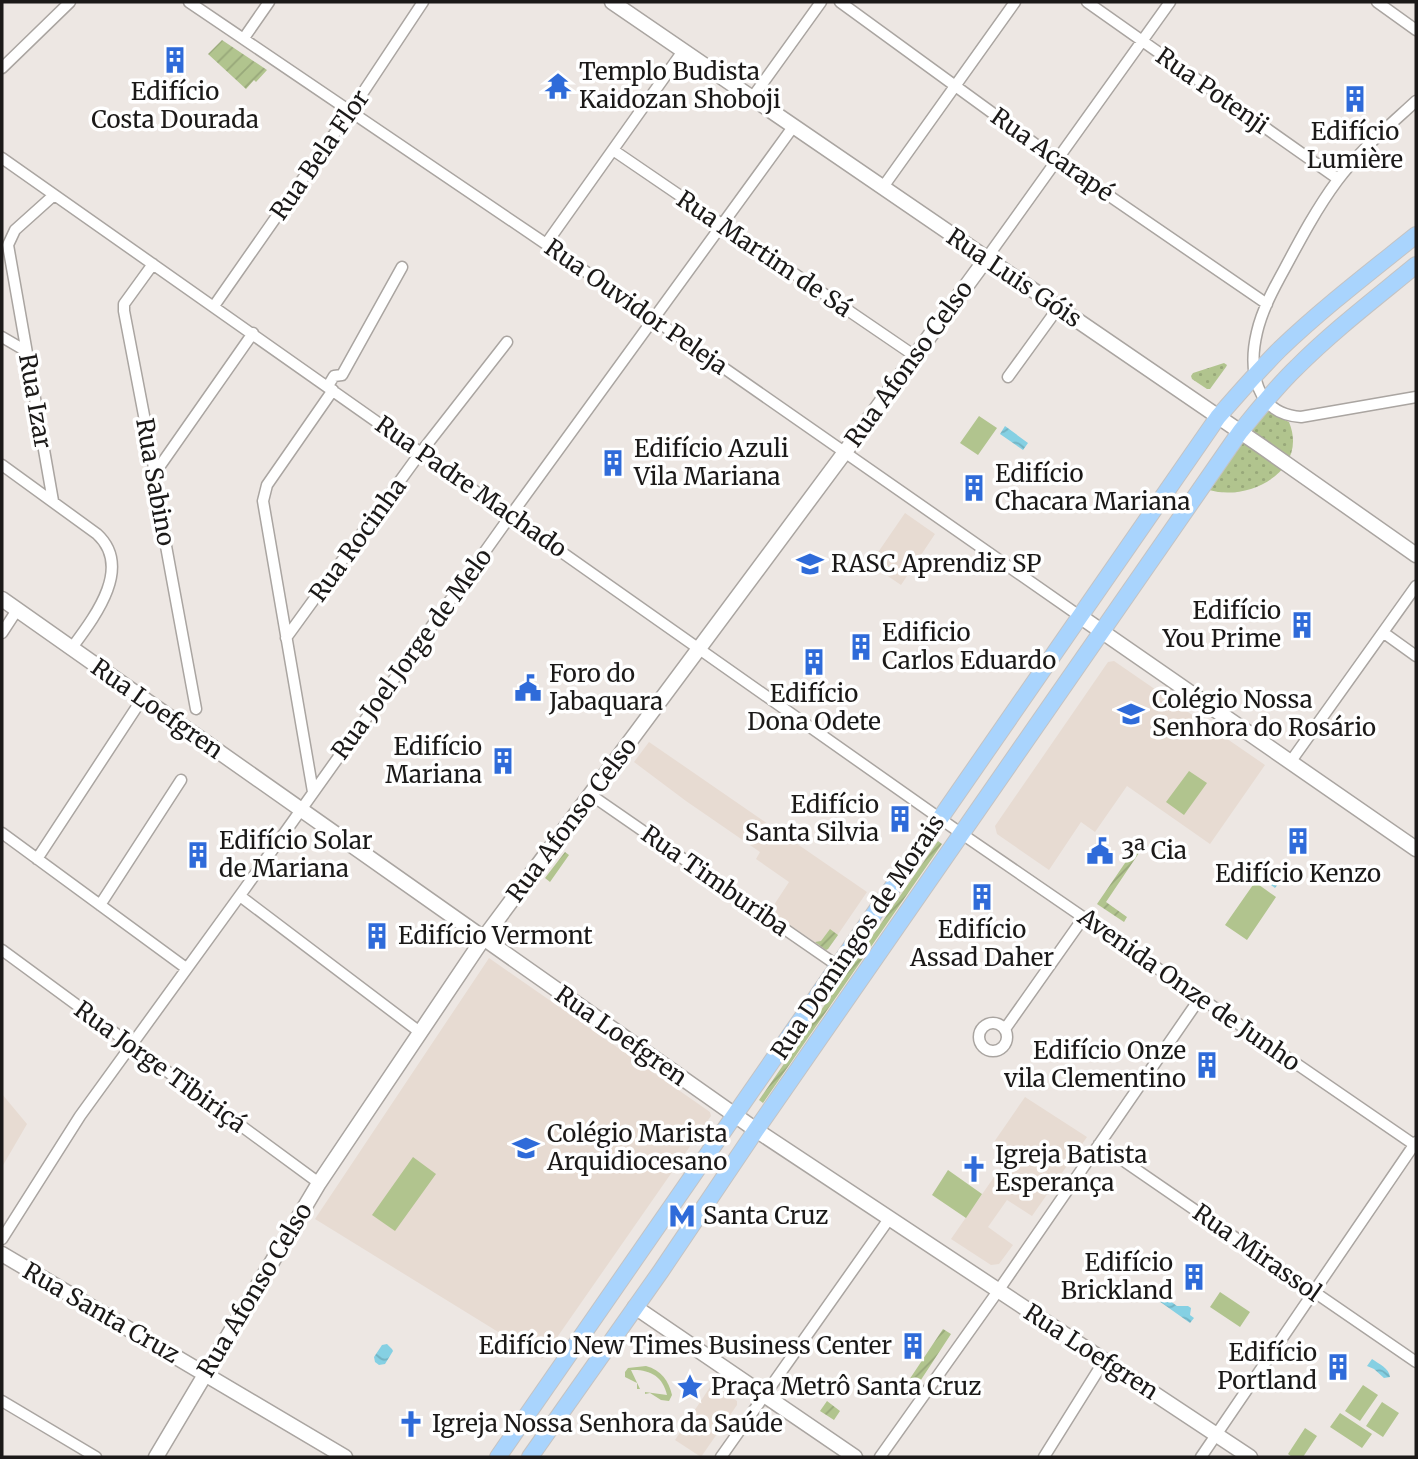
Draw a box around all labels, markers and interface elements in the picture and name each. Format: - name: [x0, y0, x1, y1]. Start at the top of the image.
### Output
- street label: Rua Potenji: [1150, 40, 1275, 141]
- building icon: Edifício Costa Dourada: [160, 45, 190, 75]
- place label: Templo Budista Kaidozan Shoboji: [579, 56, 781, 115]
- temple icon: Templo Budista Kaidozan Shoboji: [543, 71, 573, 101]
- place label: Edifício Costa Dourada: [91, 76, 259, 135]
- street label: Rua Bela Flor: [263, 83, 376, 226]
- building icon: Edifício Lumière: [1340, 84, 1370, 114]
- street label: Rua Acarapé: [985, 101, 1120, 208]
- place label: Edifício Lumière: [1307, 116, 1403, 175]
- street label: Rua Martim de Sá: [671, 183, 858, 324]
- street label: Rua Luis Góis: [941, 221, 1088, 334]
- street label: Rua Ouvidor Peleja: [539, 232, 734, 381]
- street label: Rua Afonso Celso: [838, 274, 979, 453]
- street label: Rua Izar: [12, 351, 59, 451]
- street label: Rua Padre Machado: [369, 409, 573, 564]
- street label: Rua Sabino: [129, 416, 182, 548]
- place label: Edifício Azuli Vila Mariana: [633, 433, 789, 492]
- building icon: Edifício Azuli Vila Mariana: [598, 448, 628, 478]
- place label: Edifício Chacara Mariana: [995, 458, 1190, 517]
- street label: Rua Rocinha: [302, 472, 413, 608]
- building icon: Edifício Chacara Mariana: [959, 473, 989, 503]
- street label: Rua Joel Jorge de Melo: [324, 542, 499, 765]
- place label: RASC Aprendiz SP: [831, 548, 1041, 579]
- school or university icon: RASC Aprendiz SP: [795, 549, 825, 579]
- place label: Edifício You Prime: [1161, 595, 1281, 654]
- building icon: Edifício You Prime: [1287, 610, 1317, 640]
- place label: Edificio Carlos Eduardo: [882, 617, 1056, 676]
- building icon: Edificio Carlos Eduardo: [846, 632, 876, 662]
- building icon: Edifício Dona Odete: [799, 647, 829, 677]
- street label: Rua Loefgren: [85, 652, 229, 766]
- place label: Foro do Jabaquara: [548, 658, 663, 717]
- public building icon: Foro do Jabaquara: [513, 673, 543, 703]
- place label: Edifício Dona Odete: [747, 678, 881, 737]
- place label: Colégio Nossa Senhora do Rosário: [1152, 684, 1376, 743]
- school or university icon: Colégio Nossa Senhora do Rosário: [1116, 699, 1146, 729]
- place label: Edifício Mariana: [385, 731, 482, 790]
- street label: Rua Afonso Celso: [500, 731, 644, 908]
- building icon: Edifício Mariana: [488, 746, 518, 776]
- place label: Edifício Santa Silvia: [745, 789, 879, 848]
- building icon: Edifício Santa Silvia: [885, 804, 915, 834]
- street label: Rua Domingos de Morais: [764, 808, 951, 1065]
- street label: Rua Timburiba: [635, 818, 795, 943]
- place label: Edifício Solar de Mariana: [219, 825, 373, 884]
- building icon: Edifício Kenzo: [1283, 826, 1313, 856]
- place label: 3ª Cia: [1121, 835, 1187, 866]
- public building icon: 3ª Cia: [1085, 836, 1115, 866]
- building icon: Edifício Solar de Mariana: [183, 840, 213, 870]
- place label: Edifício Kenzo: [1215, 858, 1381, 889]
- building icon: Edifício Assad Daher: [967, 882, 997, 912]
- street label: Avenida Onze de Junho: [1071, 901, 1306, 1078]
- place label: Edifício Assad Daher: [909, 914, 1054, 973]
- place label: Edifício Vermont: [398, 920, 593, 951]
- building icon: Edifício Vermont: [362, 921, 392, 951]
- street label: Rua Loefgren: [549, 979, 693, 1093]
- street label: Rua Jorge Tibiriçá: [68, 994, 252, 1139]
- place label: Edifício Onze vila Clementino: [1003, 1035, 1186, 1094]
- building icon: Edifício Onze vila Clementino: [1192, 1050, 1222, 1080]
- place label: Colégio Marista Arquidiocesano: [546, 1118, 728, 1177]
- school or university icon: Colégio Marista Arquidiocesano: [511, 1133, 541, 1163]
- place label: Igreja Batista Esperança: [995, 1139, 1148, 1198]
- church icon: Igreja Batista Esperança: [959, 1154, 989, 1184]
- street label: Rua Afonso Celso: [190, 1197, 319, 1383]
- street label: Rua Mirassol: [1187, 1197, 1328, 1308]
- place label: Santa Cruz: [703, 1200, 828, 1231]
- metro station icon: Santa Cruz: [667, 1201, 697, 1231]
- place label: Edifício Brickland: [1061, 1247, 1173, 1306]
- street label: Rua Santa Cruz: [18, 1255, 185, 1370]
- building icon: Edifício Brickland: [1179, 1262, 1209, 1292]
- street label: Rua Loefgren: [1018, 1297, 1165, 1407]
- place label: Edifício New Times Business Center: [479, 1330, 892, 1361]
- building icon: Edifício New Times Business Center: [898, 1331, 928, 1361]
- place label: Edifício Portland: [1217, 1337, 1317, 1396]
- building icon: Edifício Portland: [1323, 1352, 1353, 1382]
- place label: Praça Metrô Santa Cruz: [711, 1371, 981, 1402]
- place icon: Praça Metrô Santa Cruz: [675, 1372, 705, 1402]
- place label: Igreja Nossa Senhora da Saúde: [432, 1408, 783, 1439]
- church icon: Igreja Nossa Senhora da Saúde: [396, 1409, 426, 1439]

